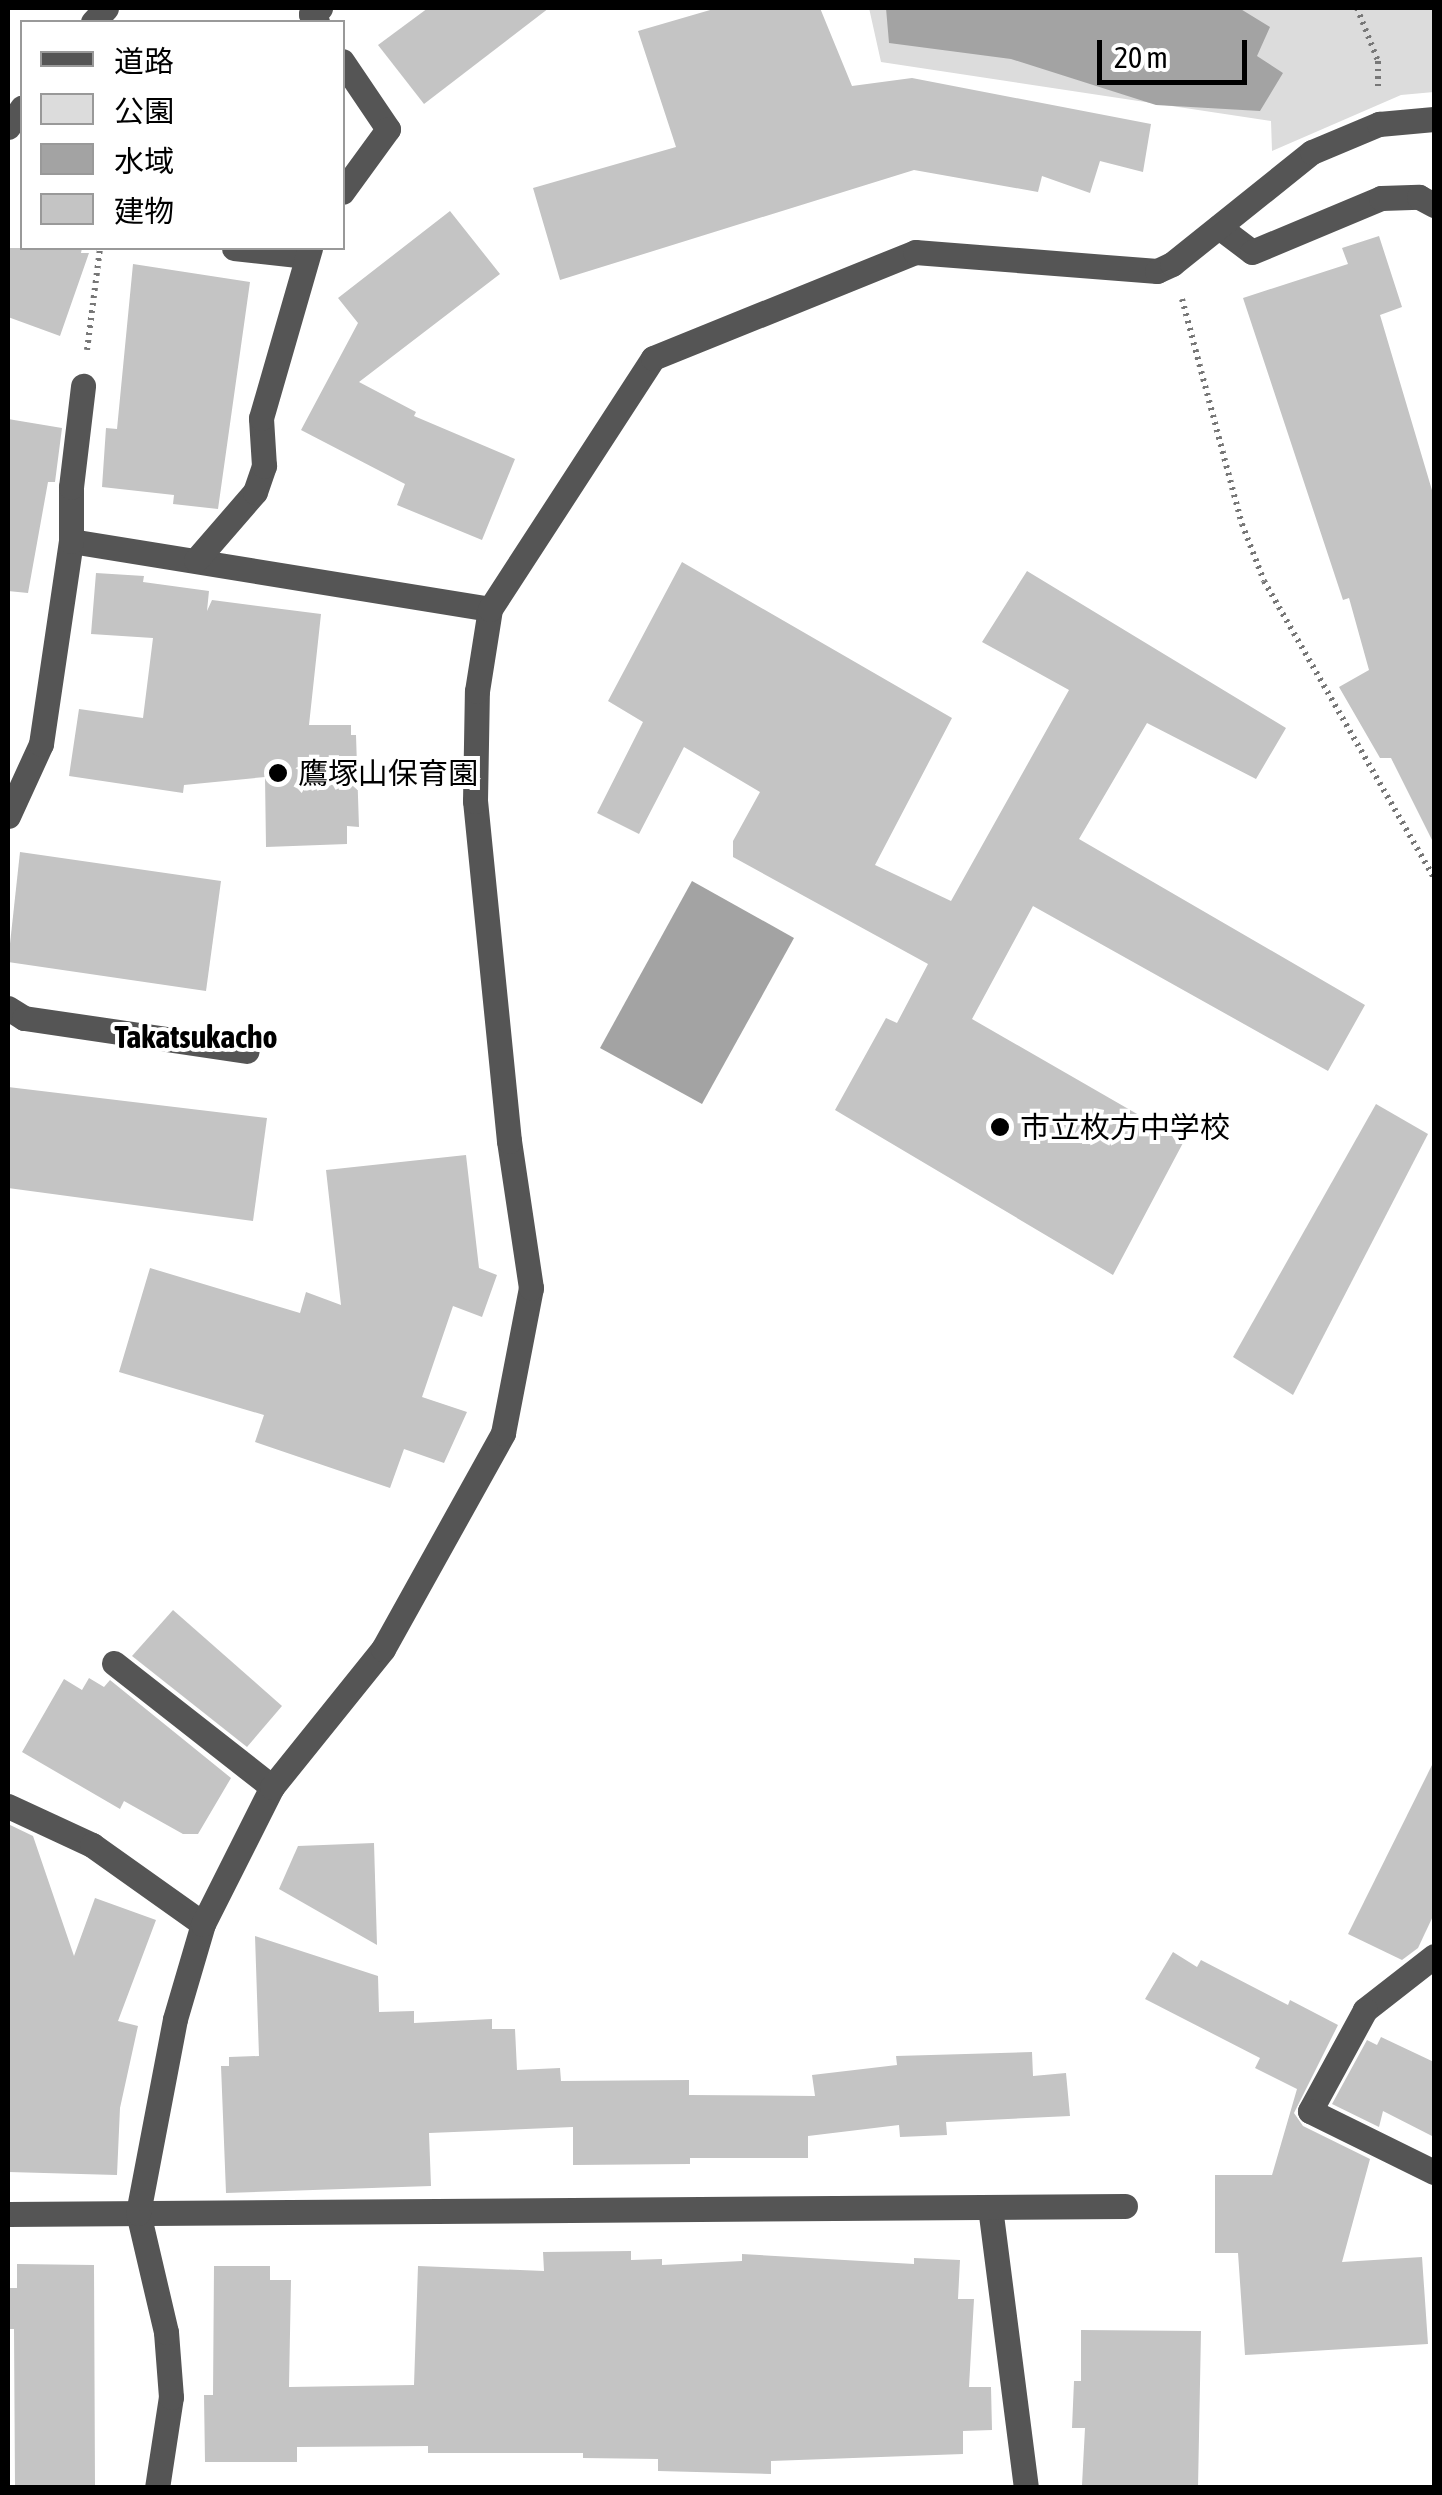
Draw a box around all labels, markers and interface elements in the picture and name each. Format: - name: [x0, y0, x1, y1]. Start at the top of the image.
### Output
- legend: [20, 20, 345, 250]
- scale bar: [1102, 20, 1252, 82]
- text: 20 m: [1114, 40, 1168, 74]
- text: 道路: [114, 44, 174, 78]
- text: 公園: [114, 94, 174, 128]
- text: 水域: [114, 144, 174, 178]
- text: 建物: [114, 194, 174, 228]
- place label: 鷹塚山保育園: [298, 755, 478, 791]
- marker: 鷹塚山保育園: [267, 762, 289, 784]
- district label: Takatsukacho: [115, 1018, 277, 1056]
- place label: 市立枚方中学校: [1020, 1109, 1230, 1145]
- marker: 市立枚方中学校: [989, 1116, 1011, 1138]

